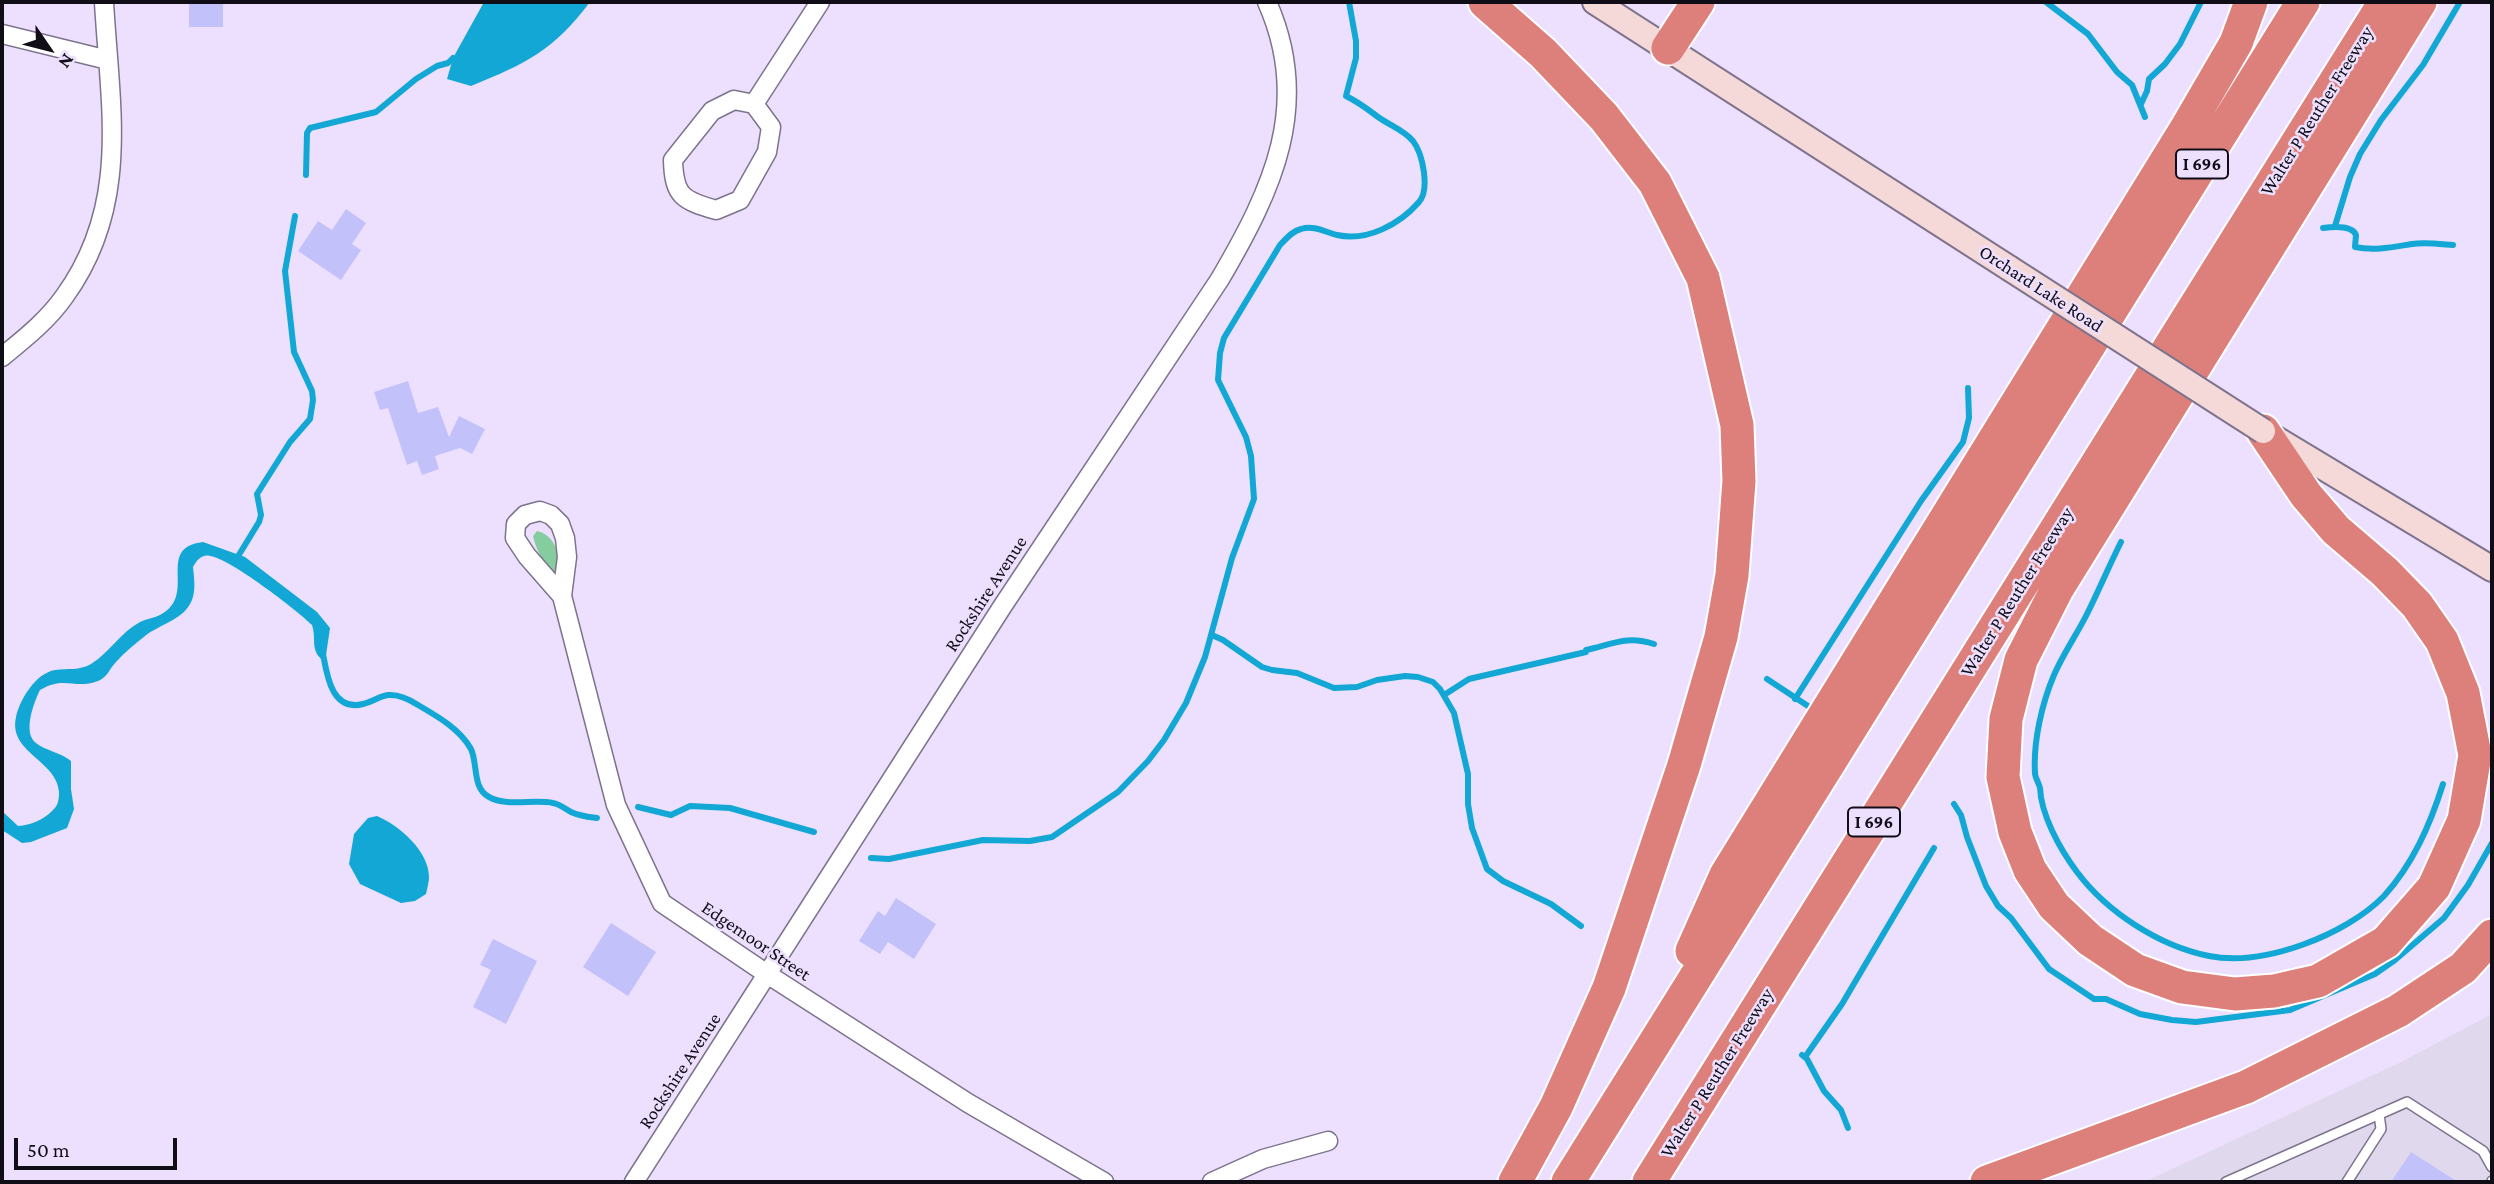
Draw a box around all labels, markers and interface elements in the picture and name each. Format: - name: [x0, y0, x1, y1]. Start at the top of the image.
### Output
- north arrow: [14, 14, 84, 84]
- street label: Walter P Reuther Freeway: [2255, 22, 2379, 200]
- text: N: [54, 50, 79, 73]
- road number: I 696: [2176, 149, 2228, 178]
- street label: Orchard Lake Road: [1975, 240, 2107, 338]
- street label: Walter P Reuther Freeway: [1955, 503, 2079, 681]
- street label: Rockshire Avenue: [940, 532, 1032, 656]
- road number: I 696: [1848, 808, 1900, 836]
- street label: Edgemoor Street: [697, 896, 815, 986]
- street label: Walter P Reuther Freeway: [1655, 984, 1779, 1162]
- street label: Rockshire Avenue: [634, 1009, 726, 1133]
- scale bar: [18, 1124, 180, 1168]
- text: 50 m: [27, 1138, 70, 1162]

